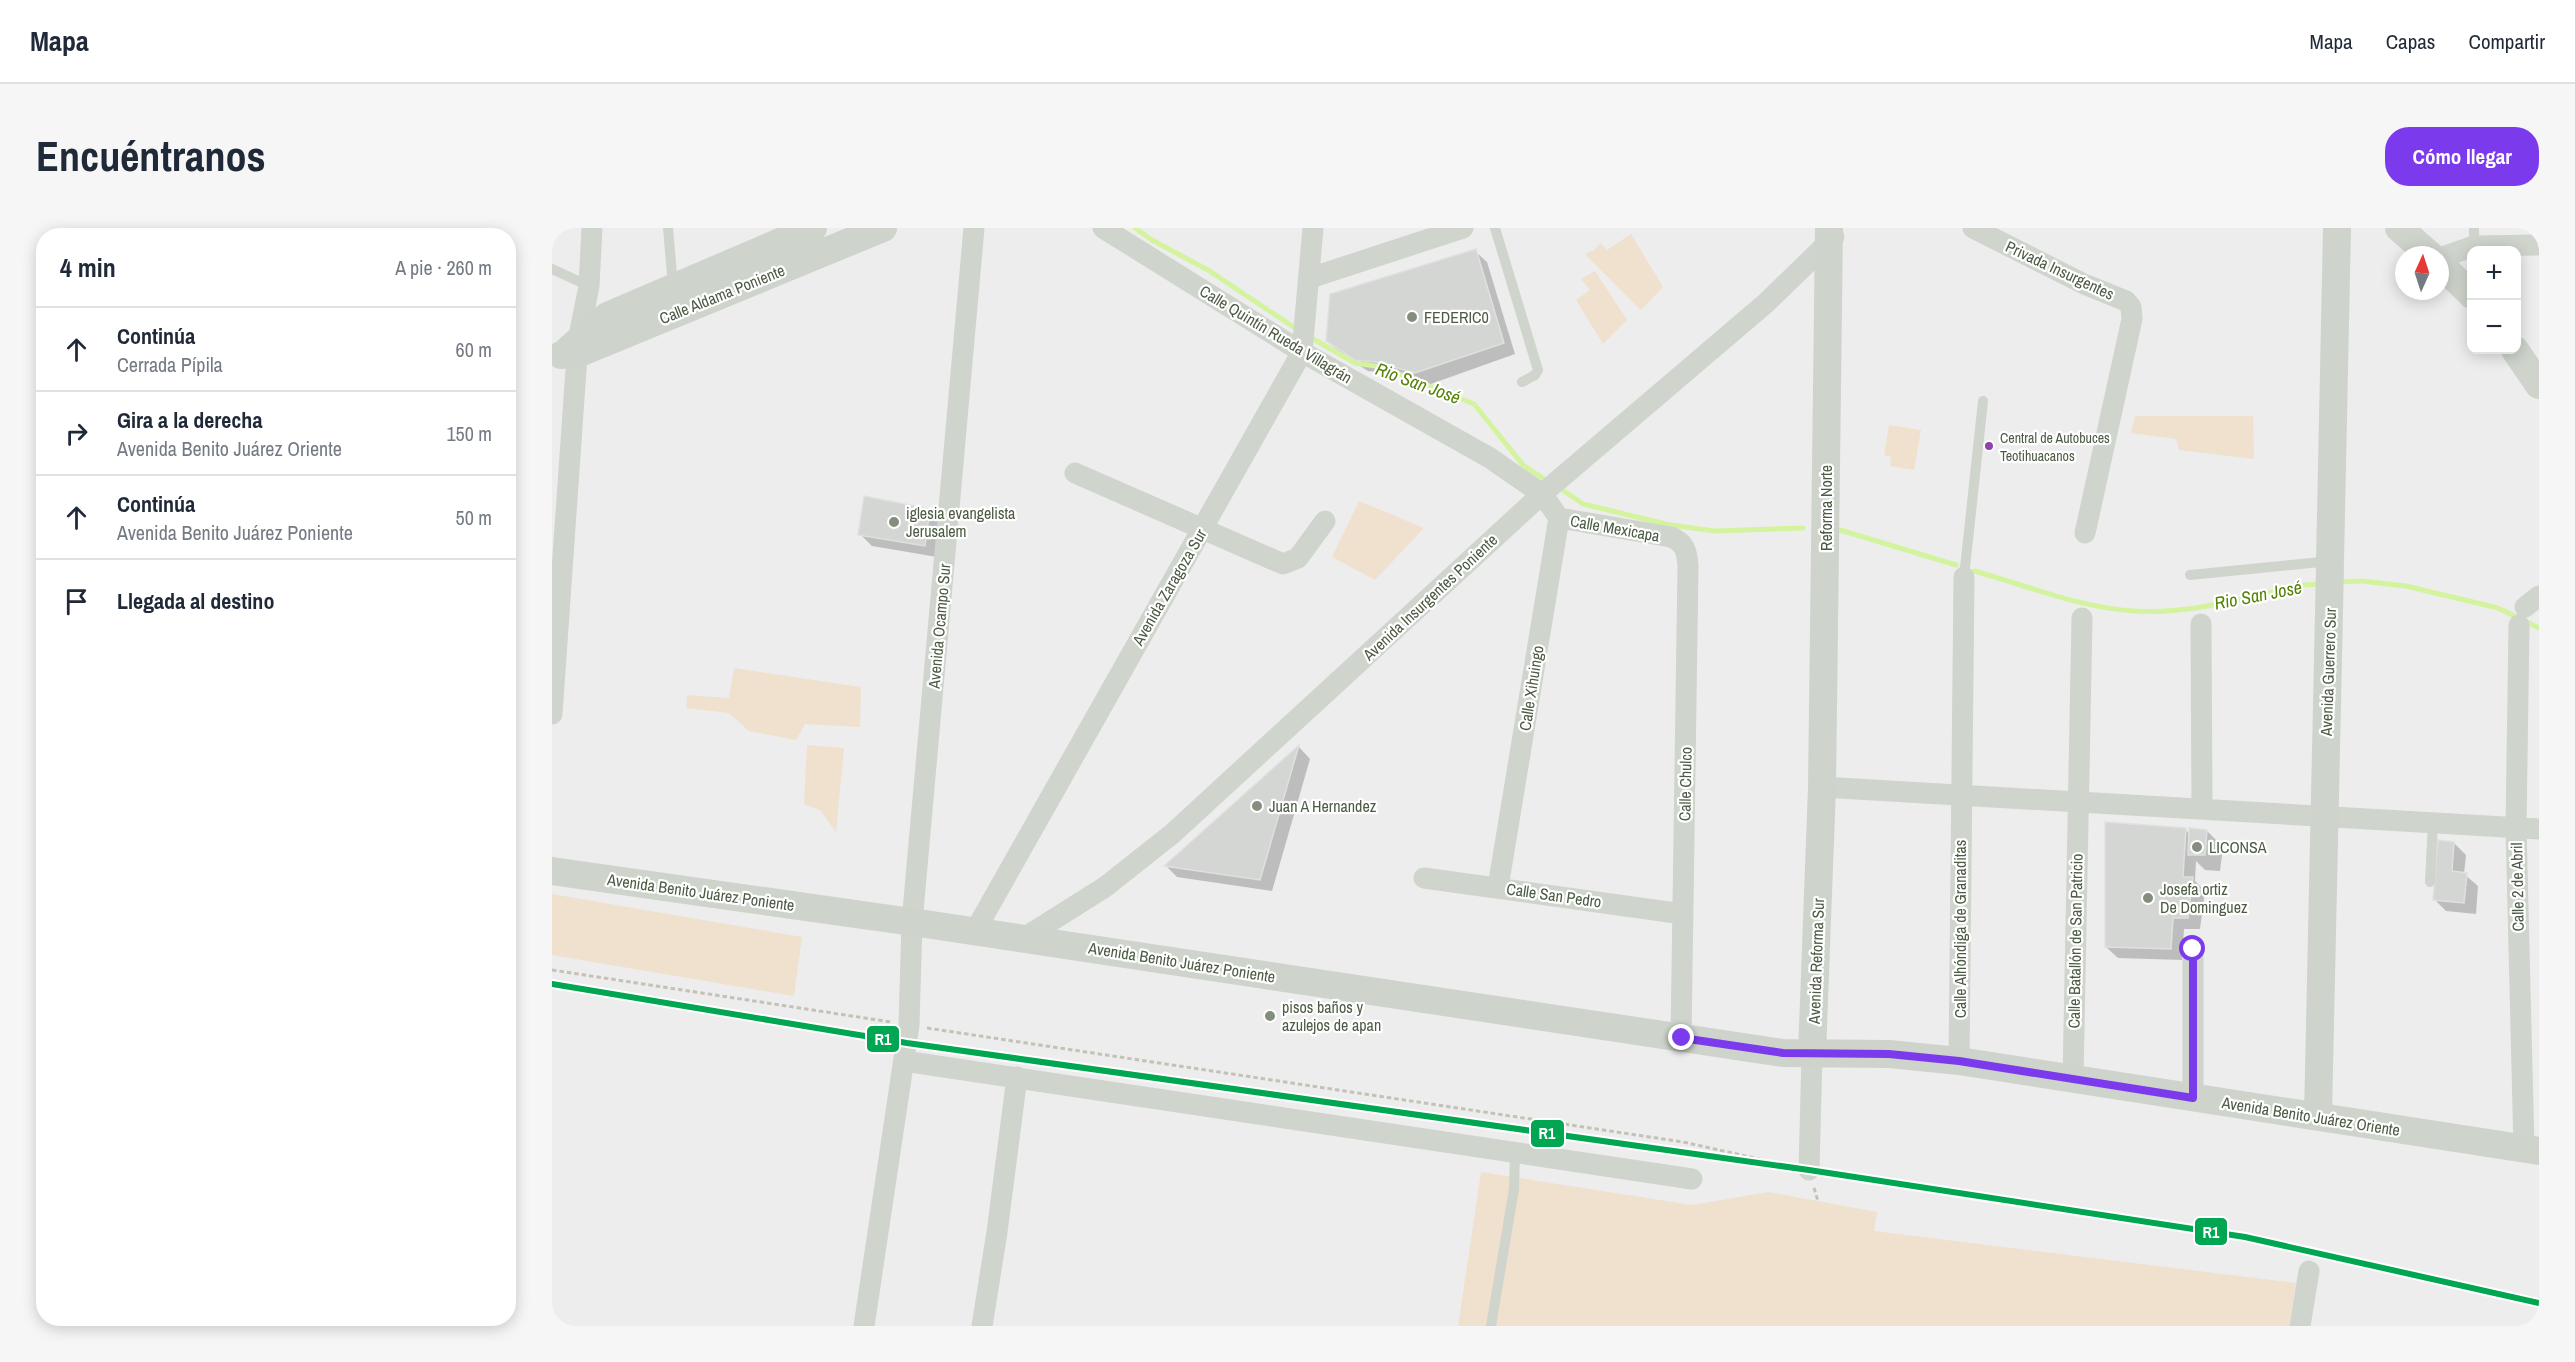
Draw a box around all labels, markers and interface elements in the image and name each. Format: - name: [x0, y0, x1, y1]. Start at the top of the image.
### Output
- text: Mapa: [30, 22, 89, 60]
- text: Mapa: [2310, 27, 2353, 56]
- text: Capas: [2386, 27, 2435, 56]
- text: Compartir: [2468, 27, 2545, 56]
- button: Cómo llegar: [2385, 127, 2539, 186]
- text: Encuéntranos: [36, 128, 266, 184]
- street label: Privada Insurgentes: [2002, 235, 2118, 305]
- north arrow: [2395, 246, 2449, 300]
- map controls: [2467, 246, 2521, 354]
- button: +: [2467, 246, 2521, 300]
- text: 4 min: [60, 250, 116, 285]
- text: A pie · 260 m: [395, 254, 492, 281]
- street label: Calle Aldama Poniente: [656, 259, 788, 329]
- street label: Calle Quintín Rueda Villagrán: [1196, 280, 1356, 388]
- button: −: [2467, 300, 2521, 354]
- place label: FEDERIC0: [1424, 306, 1489, 328]
- marker: FEDERIC0: [1405, 310, 1419, 324]
- text: Continúa: [117, 321, 195, 351]
- icon: ahead: [60, 333, 93, 366]
- text: 60 m: [456, 336, 492, 363]
- text: Cerrada Pípila: [117, 351, 223, 378]
- water label: Rio San José: [1372, 356, 1464, 410]
- text: Gira a la derecha: [117, 405, 262, 435]
- icon: right: [60, 417, 93, 450]
- text: 150 m: [446, 420, 492, 447]
- place label: Central de Autobuces Teotihuacanos: [2000, 429, 2110, 465]
- text: Avenida Benito Juárez Oriente: [117, 435, 342, 462]
- marker: Central de Autobuces Teotihuacanos: [1983, 440, 1995, 452]
- street label: Reforma Norte: [1815, 465, 1837, 551]
- text: Continúa: [117, 489, 195, 519]
- icon: ahead: [60, 501, 93, 534]
- place label: iglesia evangelista Jerusalem: [906, 502, 1016, 542]
- text: 50 m: [456, 504, 492, 531]
- street label: Calle Mexicapa: [1569, 509, 1662, 547]
- marker: iglesia evangelista Jerusalem: [887, 515, 901, 529]
- text: Avenida Benito Juárez Poniente: [117, 519, 353, 546]
- street label: Avenida Zaragoza Sur: [1126, 524, 1212, 650]
- street label: Avenida Insurgentes Poniente: [1357, 529, 1502, 666]
- street label: Avenida Ocampo Sur: [922, 562, 955, 690]
- water label: Rio San José: [2212, 574, 2304, 616]
- icon: arrive: [60, 585, 93, 618]
- text: Llegada al destino: [117, 586, 274, 616]
- street label: Avenida Guerrero Sur: [2315, 607, 2341, 737]
- street label: Calle Xihuingo: [1513, 644, 1549, 732]
- street label: Calle Chulco: [1673, 747, 1697, 821]
- place label: Juan A Hernandez: [1269, 795, 1377, 817]
- marker: Juan A Hernandez: [1250, 799, 1264, 813]
- place label: LICONSA: [2209, 836, 2267, 858]
- street label: Calle Alhóndiga de Granaditas: [1949, 840, 1971, 1018]
- marker: LICONSA: [2190, 840, 2204, 854]
- street label: Calle 2 de Abril: [2505, 842, 2529, 932]
- street label: Calle Batallón de San Patricio: [2062, 853, 2088, 1029]
- street label: Avenida Benito Juárez Poniente: [605, 868, 796, 916]
- street label: Calle San Pedro: [1505, 877, 1603, 913]
- place label: Josefa ortiz De Dominguez: [2160, 878, 2248, 918]
- marker: Josefa ortiz De Dominguez: [2141, 891, 2155, 905]
- street label: Avenida Reforma Sur: [1803, 897, 1829, 1025]
- route start: [2179, 935, 2205, 961]
- street label: Avenida Benito Juárez Poniente: [1086, 936, 1277, 988]
- place label: pisos baños y azulejos de apan: [1282, 996, 1381, 1036]
- marker: pisos baños y azulejos de apan: [1263, 1009, 1277, 1023]
- route end: [1668, 1024, 1694, 1050]
- line badge: R1: [866, 1025, 900, 1053]
- text: R1: [875, 1028, 892, 1050]
- street label: Avenida Benito Juárez Oriente: [2219, 1091, 2402, 1141]
- line badge: R1: [1530, 1119, 1565, 1148]
- text: R1: [1539, 1122, 1556, 1144]
- line badge: R1: [2194, 1217, 2228, 1246]
- text: R1: [2203, 1221, 2220, 1243]

